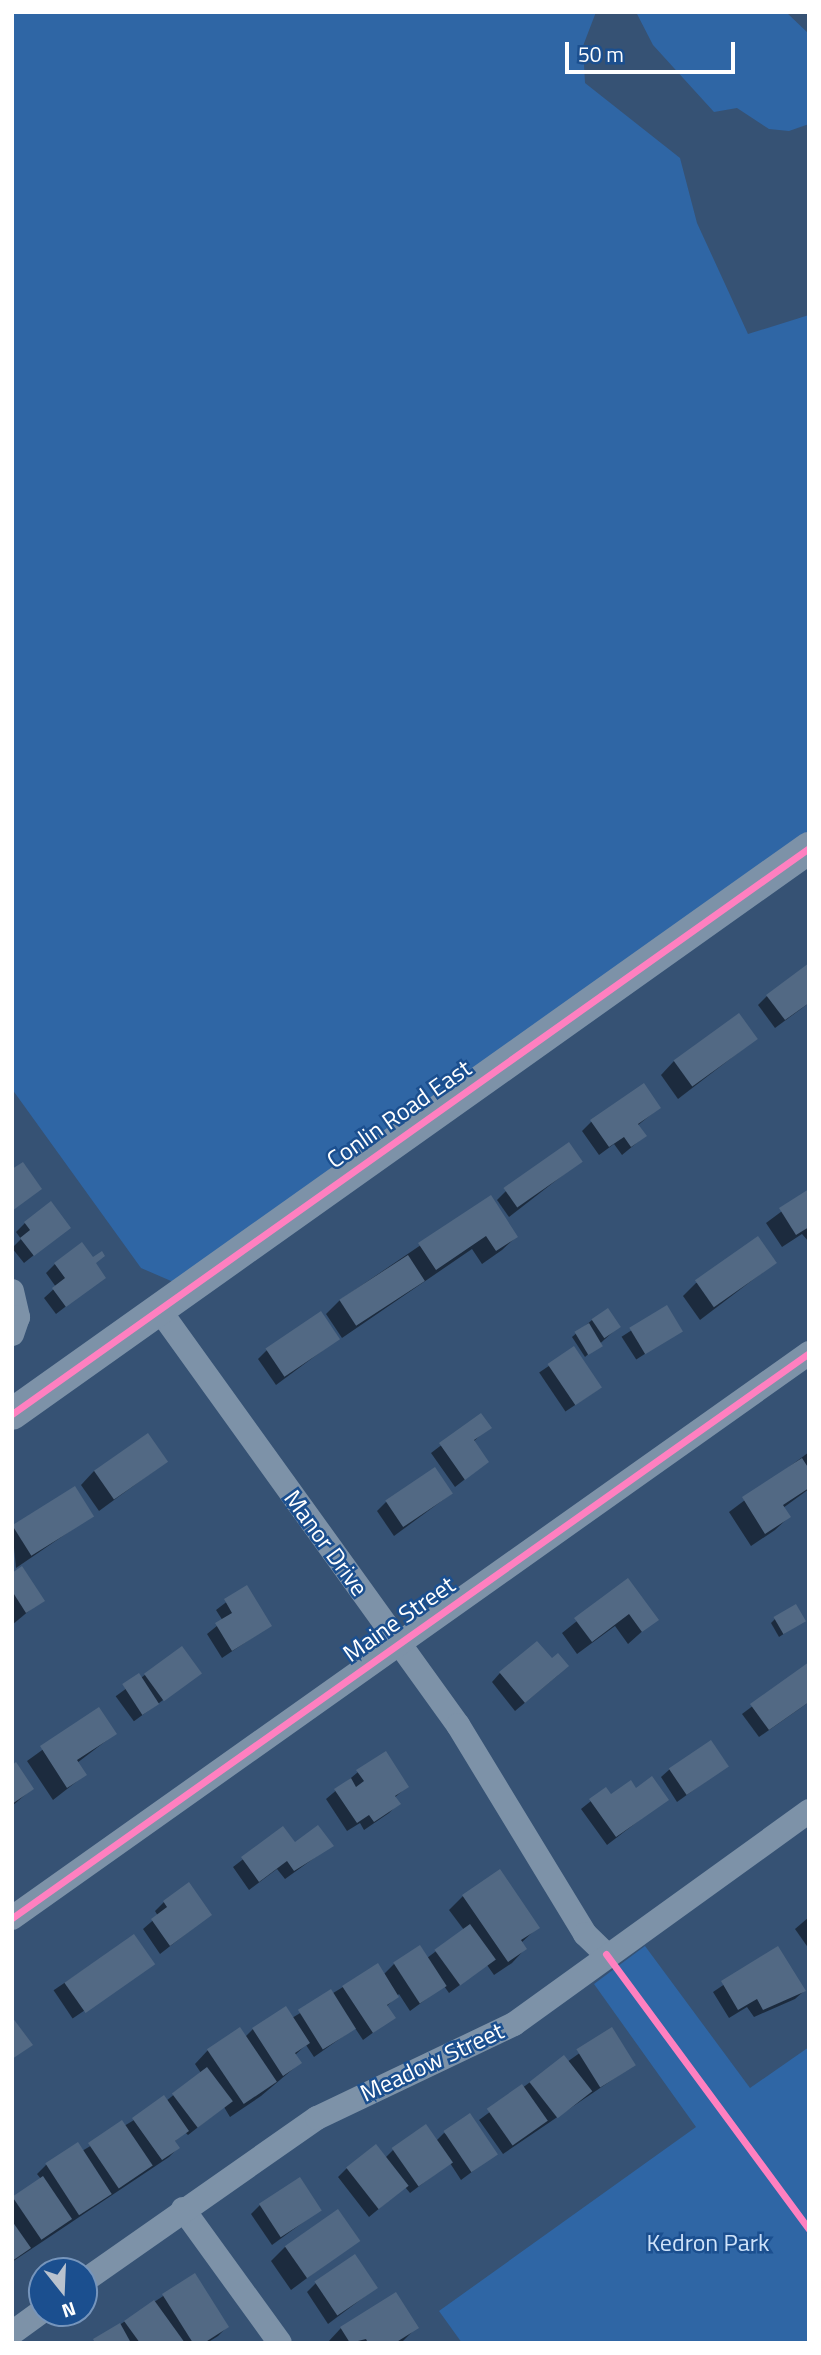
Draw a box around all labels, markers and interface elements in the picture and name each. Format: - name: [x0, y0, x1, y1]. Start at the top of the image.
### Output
- scale bar: [569, 28, 739, 72]
- text: 50 m: [578, 38, 624, 70]
- street label: Conlin Road East: [321, 1054, 477, 1174]
- street label: Manor Drive: [278, 1484, 374, 1602]
- street label: Maine Street: [338, 1570, 460, 1668]
- street label: Meadow Street: [356, 2016, 508, 2108]
- park label: Kedron Park: [647, 2229, 769, 2257]
- north arrow: [28, 2257, 98, 2327]
- text: N: [58, 2295, 80, 2326]

